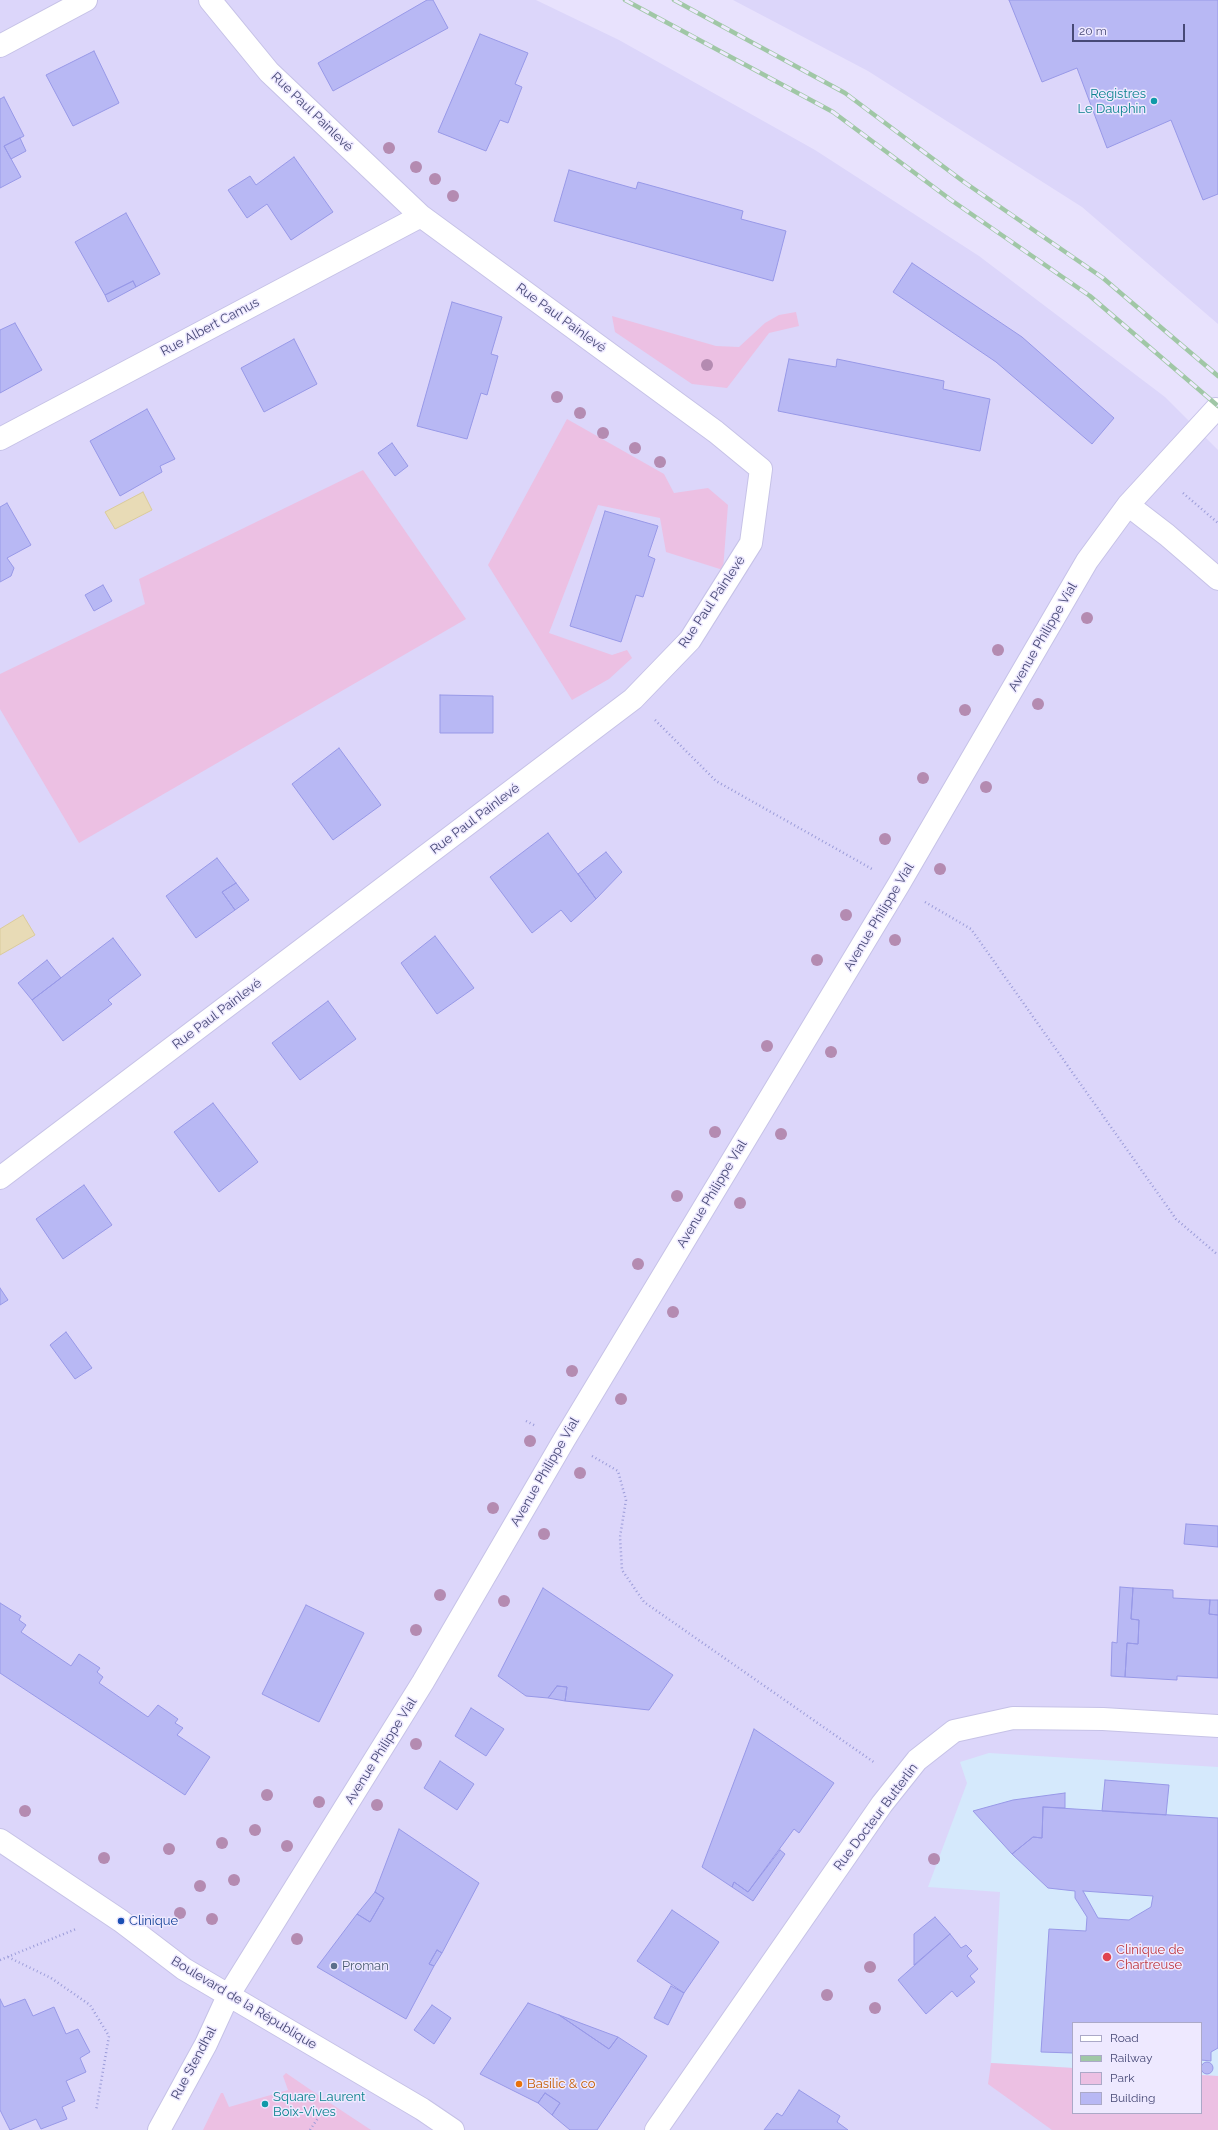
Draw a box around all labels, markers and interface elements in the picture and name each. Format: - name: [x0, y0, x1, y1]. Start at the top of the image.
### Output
- scale bar: [1074, 16, 1187, 42]
- text: 20 m: [1079, 24, 1107, 38]
- street label: Rue Paul Painlevé: [268, 69, 356, 155]
- place label: Registres Le Dauphin: [1078, 86, 1146, 117]
- marker: Registres Le Dauphin: [1149, 96, 1159, 106]
- street label: Rue Paul Painlevé: [513, 280, 609, 356]
- street label: Rue Albert Camus: [158, 294, 262, 360]
- street label: Rue Paul Painlevé: [675, 553, 749, 651]
- street label: Avenue Philippe Vial: [1005, 580, 1081, 694]
- street label: Rue Paul Painlevé: [427, 780, 523, 858]
- street label: Avenue Philippe Vial: [841, 860, 917, 974]
- street label: Rue Paul Painlevé: [169, 975, 265, 1053]
- street label: Avenue Philippe Vial: [674, 1137, 750, 1251]
- street label: Avenue Philippe Vial: [507, 1415, 583, 1529]
- street label: Avenue Philippe Vial: [342, 1695, 420, 1807]
- street label: Rue Docteur Butterlin: [831, 1760, 921, 1874]
- place label: Clinique: [129, 1913, 178, 1929]
- marker: Clinique: [116, 1916, 126, 1926]
- place label: Clinique de Chartreuse: [1116, 1942, 1184, 1973]
- marker: Clinique de Chartreuse: [1101, 1951, 1113, 1963]
- street label: Boulevard de la République: [168, 1953, 320, 2053]
- place label: Proman: [342, 1958, 389, 1974]
- marker: Proman: [329, 1961, 339, 1971]
- legend: [1072, 2022, 1202, 2114]
- street label: Rue Stendhal: [168, 2024, 220, 2102]
- text: Road: [1110, 2031, 1139, 2045]
- text: Railway: [1110, 2051, 1152, 2065]
- text: Park: [1110, 2071, 1135, 2085]
- place label: Basilic & co: [527, 2076, 595, 2092]
- marker: Basilic & co: [514, 2079, 524, 2089]
- place label: Square Laurent Boix-Vives: [273, 2089, 365, 2120]
- text: Building: [1110, 2091, 1156, 2105]
- marker: Square Laurent Boix-Vives: [260, 2099, 270, 2109]

